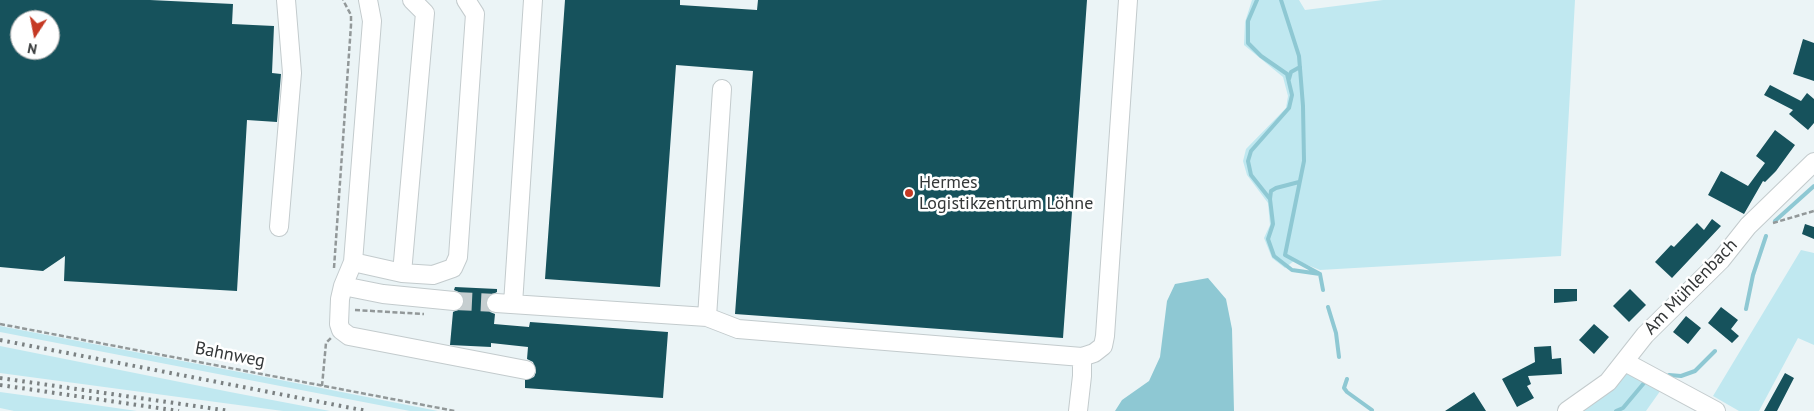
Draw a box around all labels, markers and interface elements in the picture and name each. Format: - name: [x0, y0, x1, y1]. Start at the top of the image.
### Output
- north arrow: [10, 10, 60, 60]
- text: N: [26, 39, 39, 58]
- place label: Hermes Logistikzentrum Löhne: [919, 172, 1093, 214]
- marker: Hermes Logistikzentrum Löhne: [903, 187, 915, 199]
- street label: Am Mühlenbach: [1640, 235, 1742, 339]
- street label: Bahnweg: [193, 338, 267, 372]

